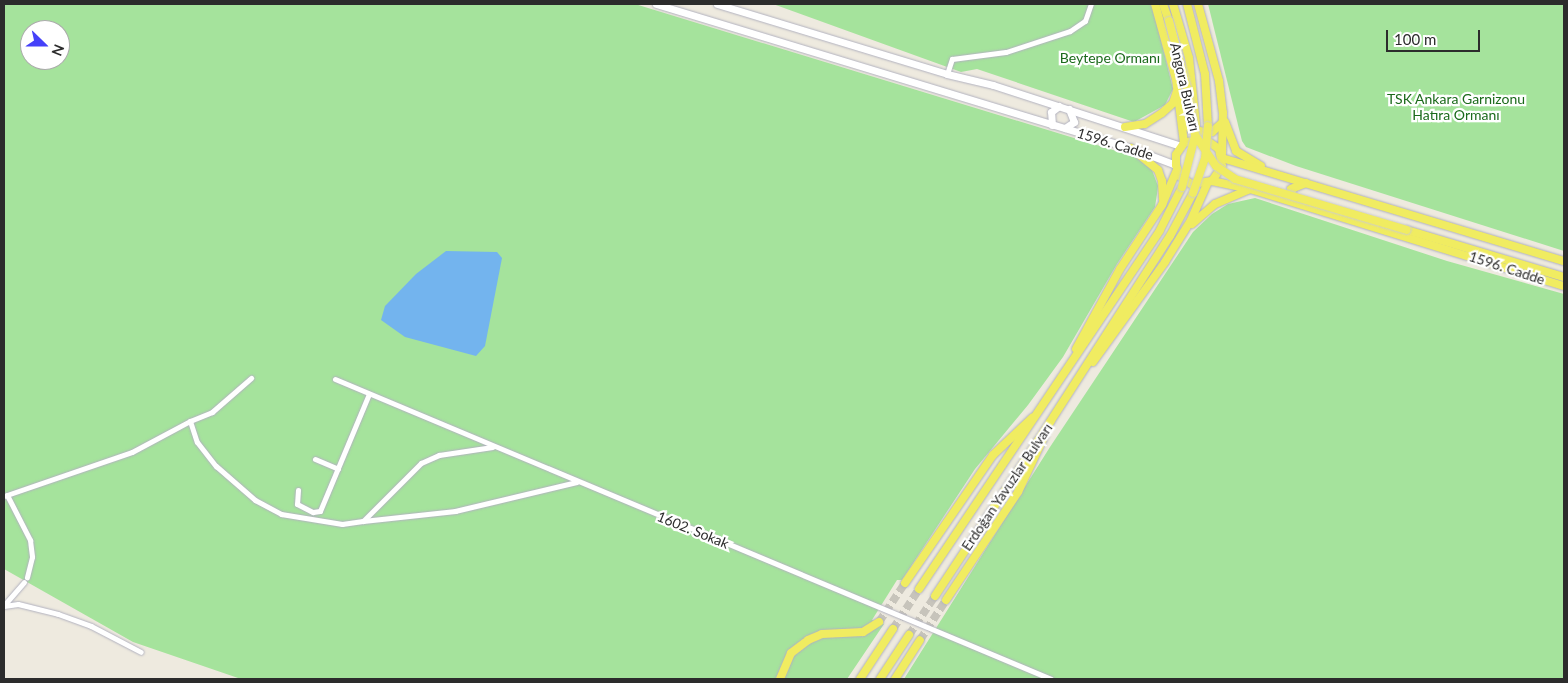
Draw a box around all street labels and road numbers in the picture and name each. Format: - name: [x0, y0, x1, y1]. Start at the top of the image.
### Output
- street label: Angora Bulvarı: [1167, 41, 1203, 133]
- street label: 1596. Cadde: [1075, 124, 1155, 164]
- street label: 1596. Cadde: [1467, 248, 1547, 288]
- street label: Erdoğan Yavuzlar Bulvarı: [958, 420, 1056, 554]
- street label: 1602. Sokak: [655, 508, 731, 552]

